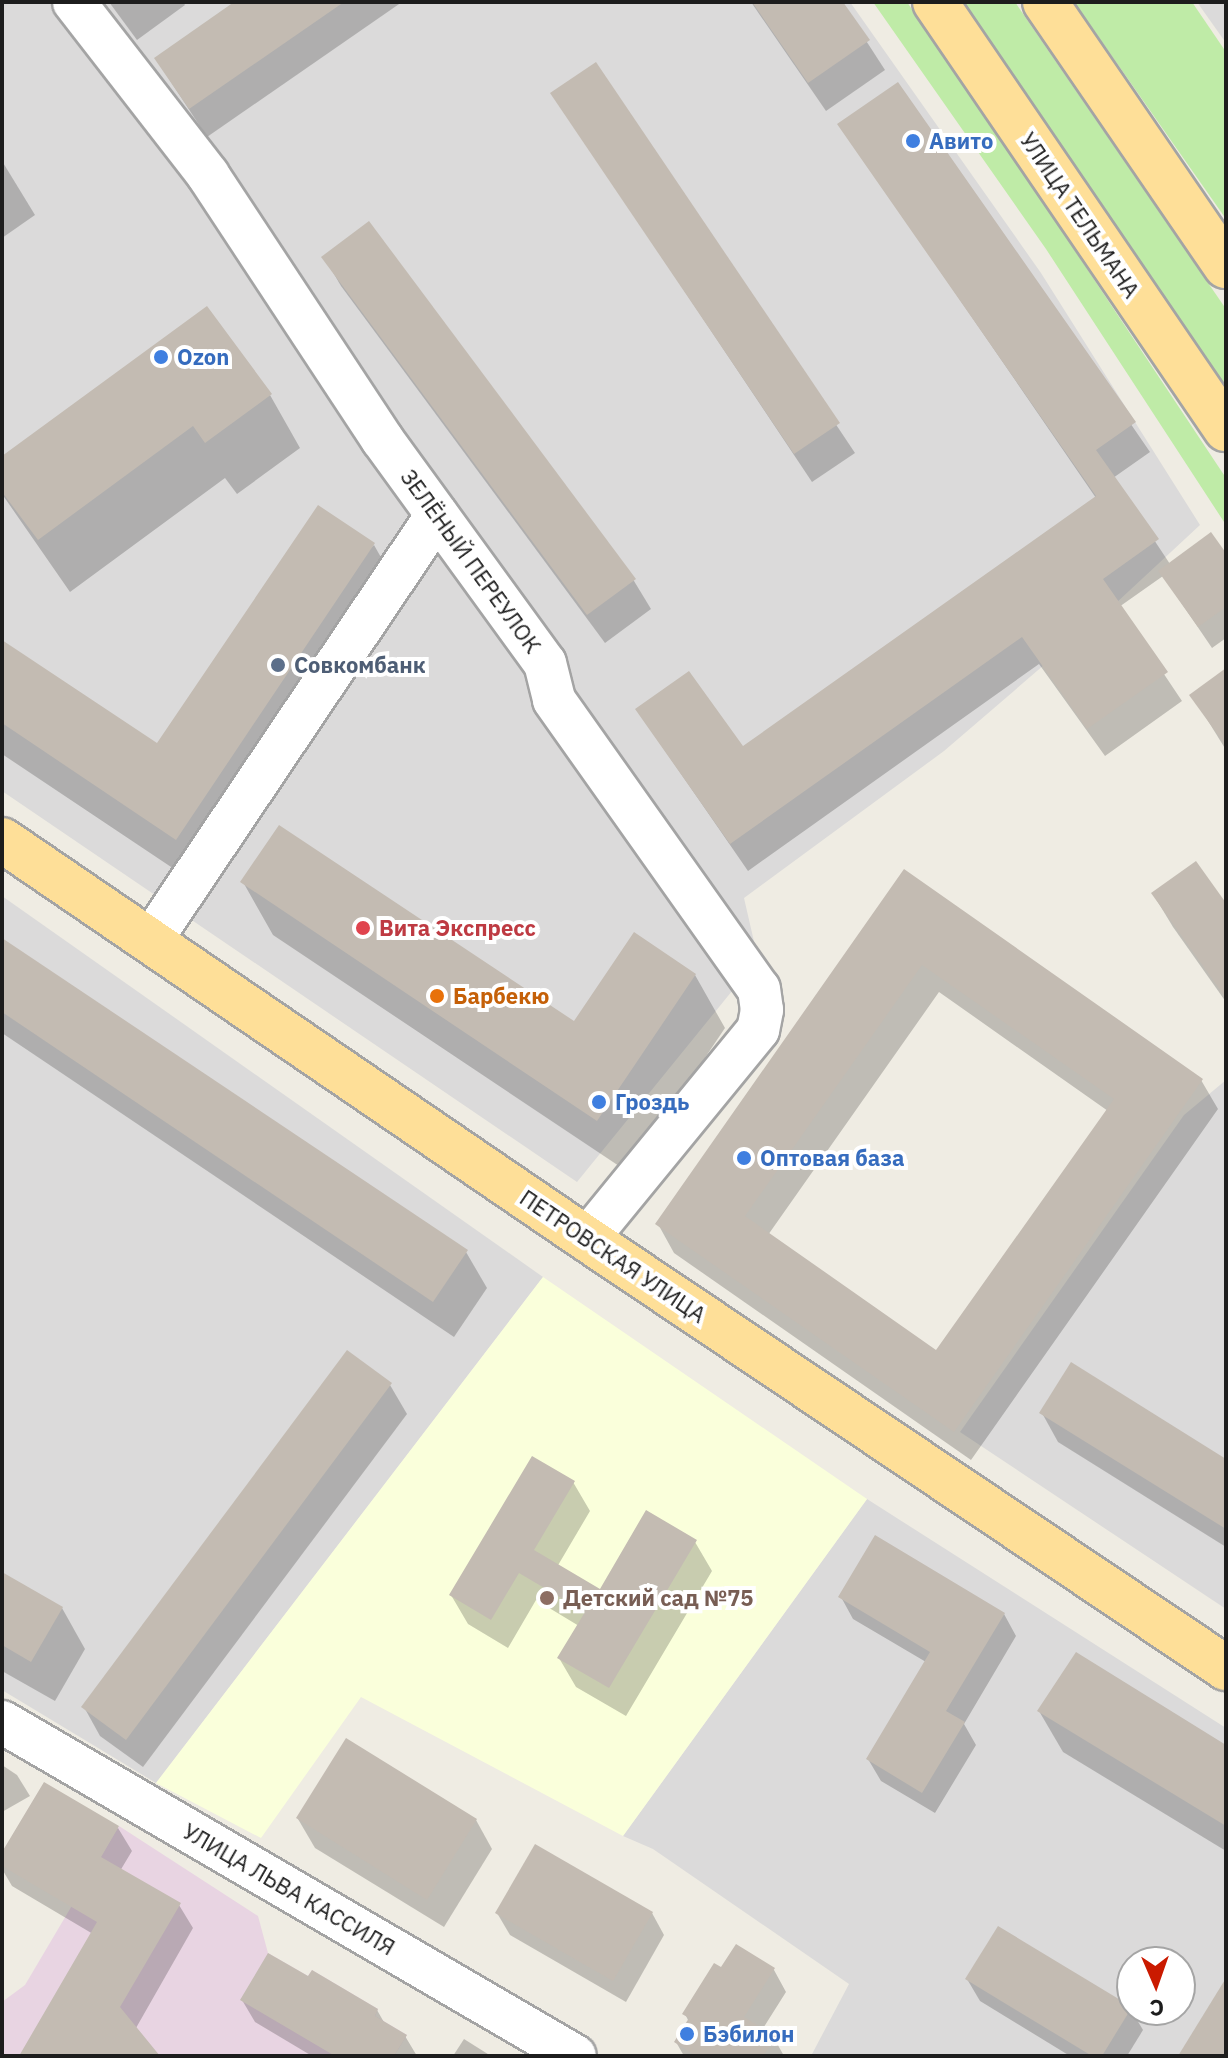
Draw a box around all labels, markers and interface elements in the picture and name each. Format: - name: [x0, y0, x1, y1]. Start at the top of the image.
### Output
- street label: УЛИЦА ТЕЛЬМАНА: [1015, 127, 1145, 303]
- place label: Авито: [929, 128, 993, 154]
- marker: Авито: [904, 132, 922, 150]
- place label: Ozon: [177, 344, 229, 370]
- marker: Ozon: [152, 348, 170, 366]
- street label: ЗЕЛЁНЫЙ ПЕРЕУЛОК: [395, 464, 547, 658]
- place label: Совкомбанк: [294, 652, 426, 678]
- marker: Совкомбанк: [269, 656, 287, 674]
- place label: Вита Экспресс: [379, 915, 536, 941]
- marker: Вита Экспресс: [354, 919, 372, 937]
- place label: Барбекю: [453, 983, 549, 1009]
- marker: Барбекю: [428, 987, 446, 1005]
- place label: Гроздь: [615, 1089, 689, 1115]
- marker: Гроздь: [590, 1093, 608, 1111]
- place label: Оптовая база: [760, 1145, 904, 1171]
- marker: Оптовая база: [735, 1149, 753, 1167]
- street label: ПЕТРОВСКАЯ УЛИЦА: [515, 1184, 711, 1328]
- place label: Детский сад №75: [563, 1585, 754, 1611]
- marker: Детский сад №75: [538, 1589, 556, 1607]
- street label: УЛИЦА ЛЬВА КАССИЛЯ: [178, 1817, 400, 1961]
- north arrow: [1116, 1946, 1196, 2026]
- text: С: [1149, 1994, 1164, 2023]
- place label: Бэбилон: [703, 2021, 794, 2047]
- marker: Бэбилон: [678, 2025, 696, 2043]

